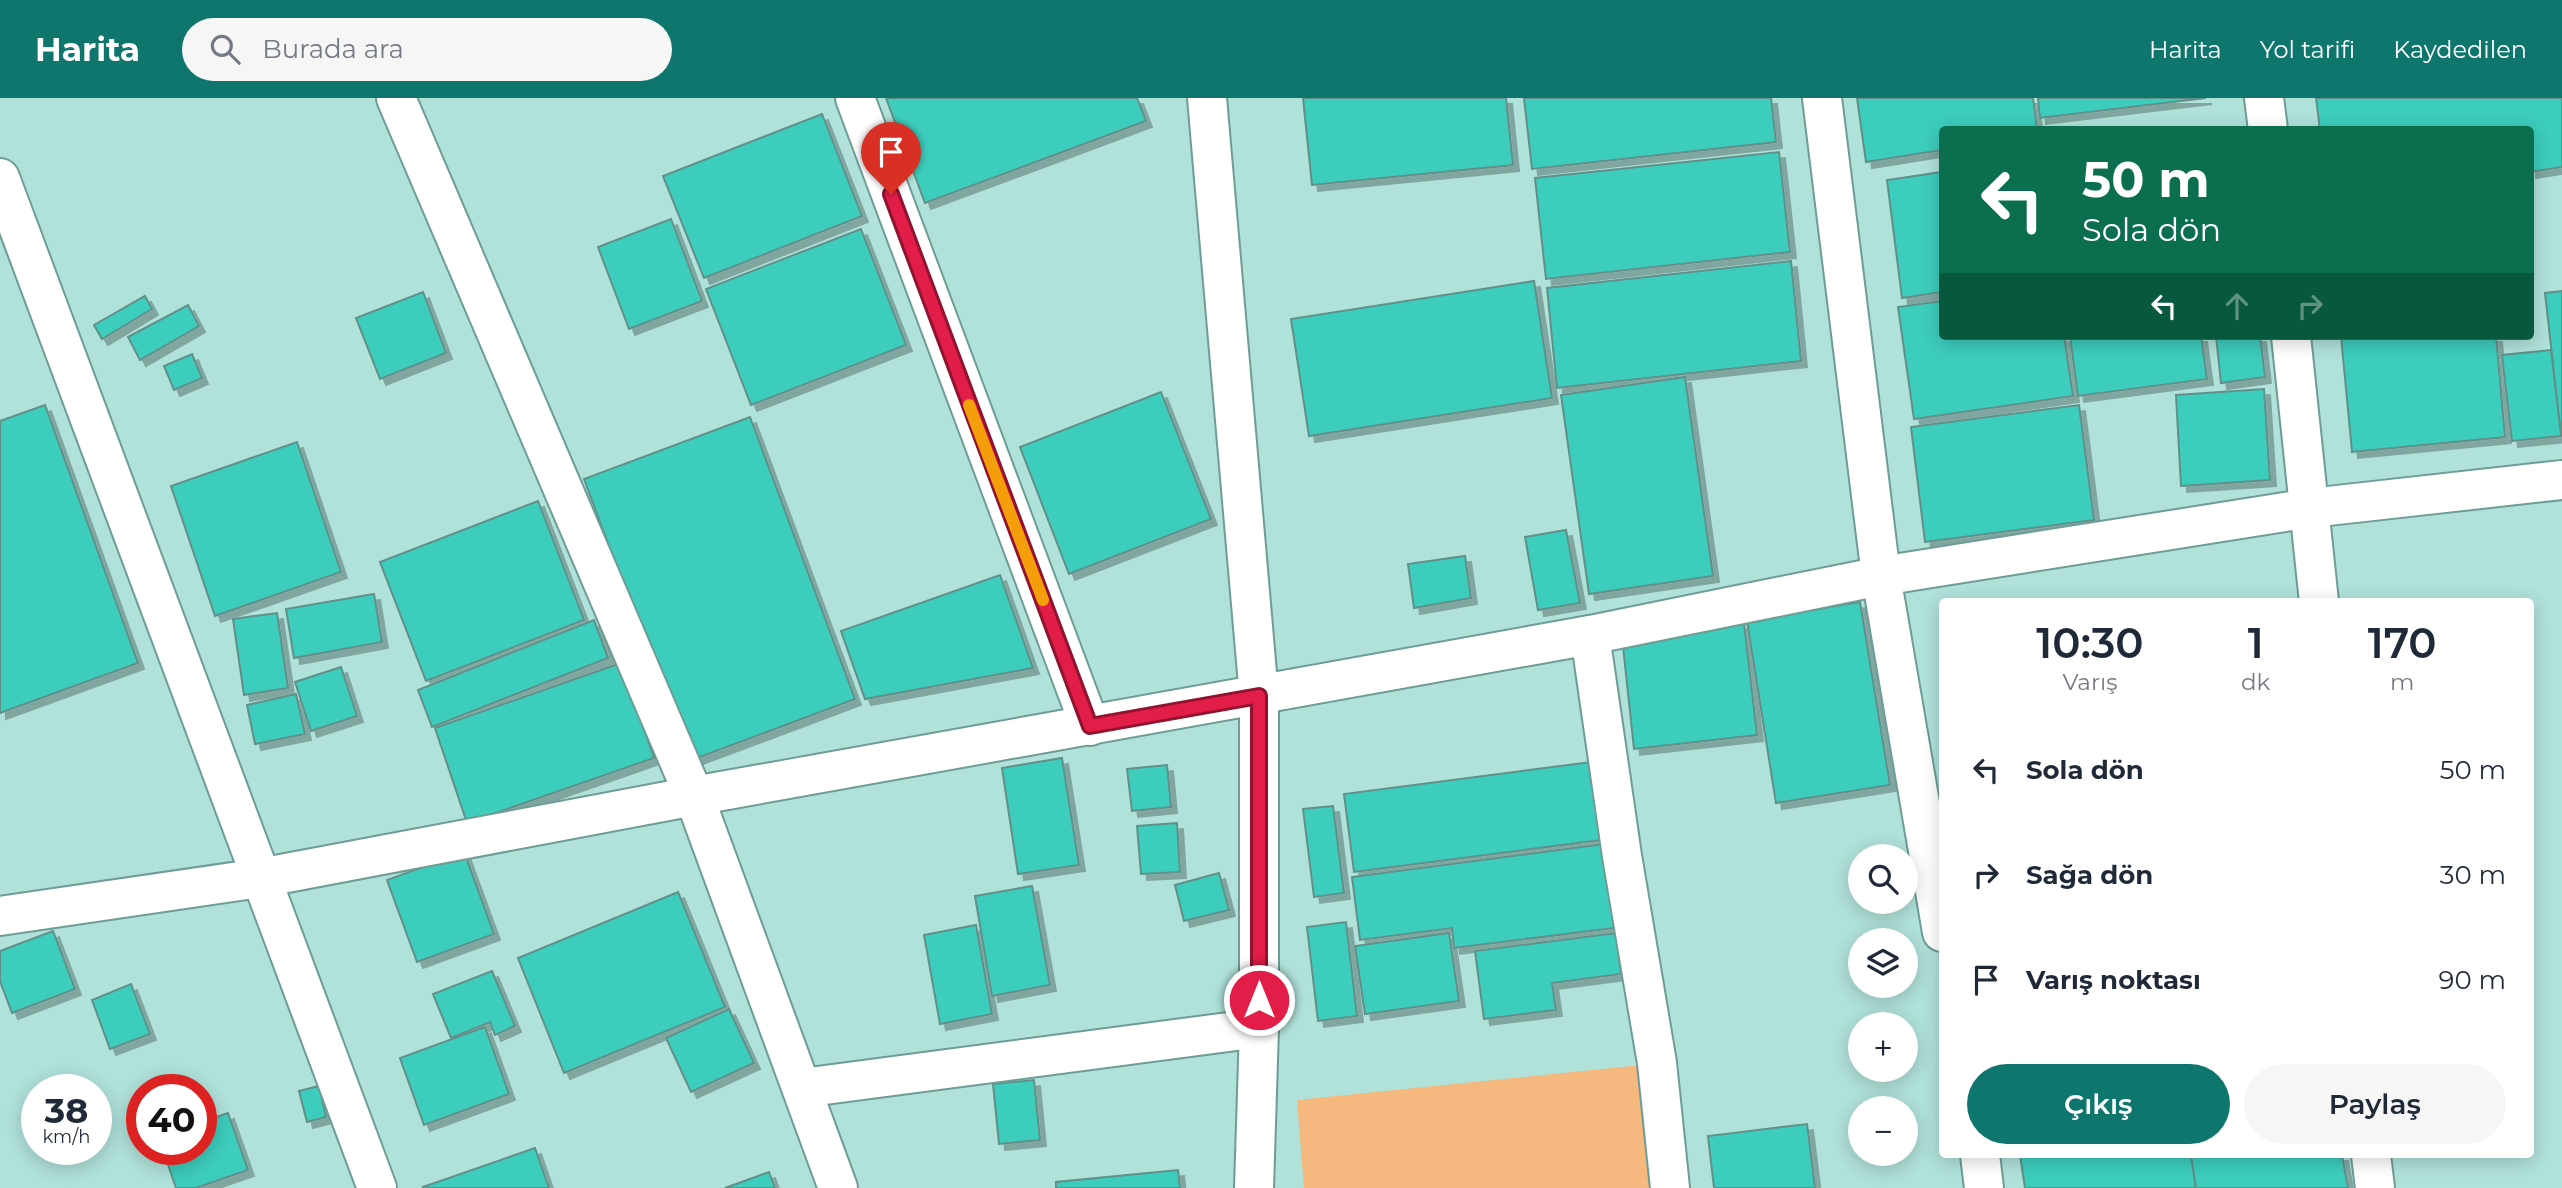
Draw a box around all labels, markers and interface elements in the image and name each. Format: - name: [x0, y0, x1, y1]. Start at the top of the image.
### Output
- search box: [182, 18, 672, 81]
- text: Harita: [35, 29, 140, 69]
- icon: search: [206, 30, 244, 68]
- text: Burada ara: [262, 33, 404, 65]
- text: Harita: [2149, 35, 2222, 64]
- text: Yol tarifi: [2260, 35, 2355, 64]
- text: Kaydedilen: [2393, 35, 2527, 64]
- pin: [861, 122, 921, 194]
- icon: arrive: [872, 133, 910, 171]
- text: 50 m: [2082, 150, 2210, 209]
- icon: left: [1967, 154, 2058, 245]
- text: Sola dön: [2082, 210, 2221, 249]
- icon: left: [2145, 287, 2183, 325]
- icon: ahead: [2218, 287, 2256, 325]
- icon: right: [2291, 287, 2329, 325]
- text: 10:30: [2036, 617, 2144, 669]
- text: 1: [2248, 617, 2264, 669]
- text: 170: [2368, 617, 2437, 669]
- text: Varış: [2063, 668, 2117, 696]
- text: dk: [2241, 668, 2270, 696]
- text: m: [2390, 668, 2414, 696]
- icon: left: [1967, 751, 2005, 789]
- text: Sola dön: [2026, 754, 2144, 786]
- text: 50 m: [2440, 754, 2506, 786]
- map controls: [1848, 844, 1918, 1166]
- button: search: [1848, 844, 1918, 914]
- icon: right: [1967, 856, 2005, 894]
- text: Sağa dön: [2026, 859, 2153, 891]
- text: 30 m: [2440, 859, 2506, 891]
- button: layers: [1848, 928, 1918, 998]
- icon: arrive: [1967, 961, 2005, 999]
- position arrow: [1222, 963, 1296, 1037]
- text: Varış noktası: [2026, 964, 2201, 996]
- text: 90 m: [2439, 964, 2506, 996]
- button: +: [1848, 1012, 1918, 1082]
- button: Çıkış: [1967, 1064, 2230, 1144]
- button: Paylaş: [2244, 1064, 2506, 1144]
- speed limit sign: 40: [126, 1074, 217, 1165]
- text: 38: [45, 1089, 88, 1132]
- button: −: [1848, 1096, 1918, 1166]
- text: km/h: [42, 1126, 91, 1148]

